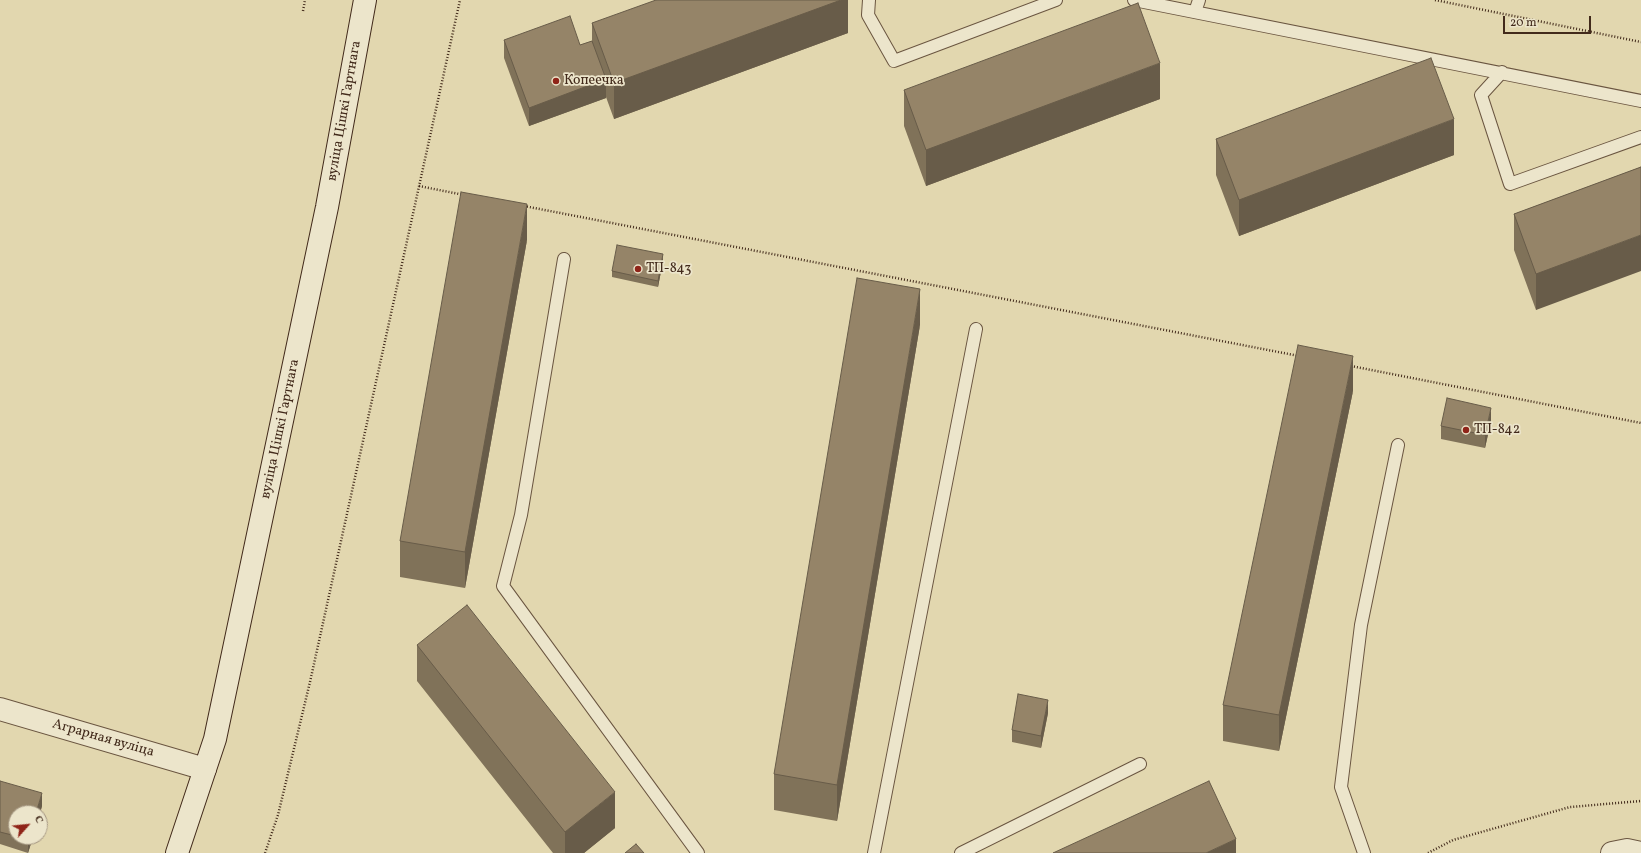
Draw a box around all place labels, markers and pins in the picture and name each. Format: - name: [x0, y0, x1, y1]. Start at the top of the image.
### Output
- place label: Копеечка: [564, 73, 624, 89]
- marker: Копеечка: [551, 76, 561, 86]
- place label: ТП-843: [646, 261, 691, 277]
- marker: ТП-843: [633, 264, 643, 274]
- place label: ТП-842: [1474, 422, 1520, 438]
- marker: ТП-842: [1461, 425, 1471, 435]

